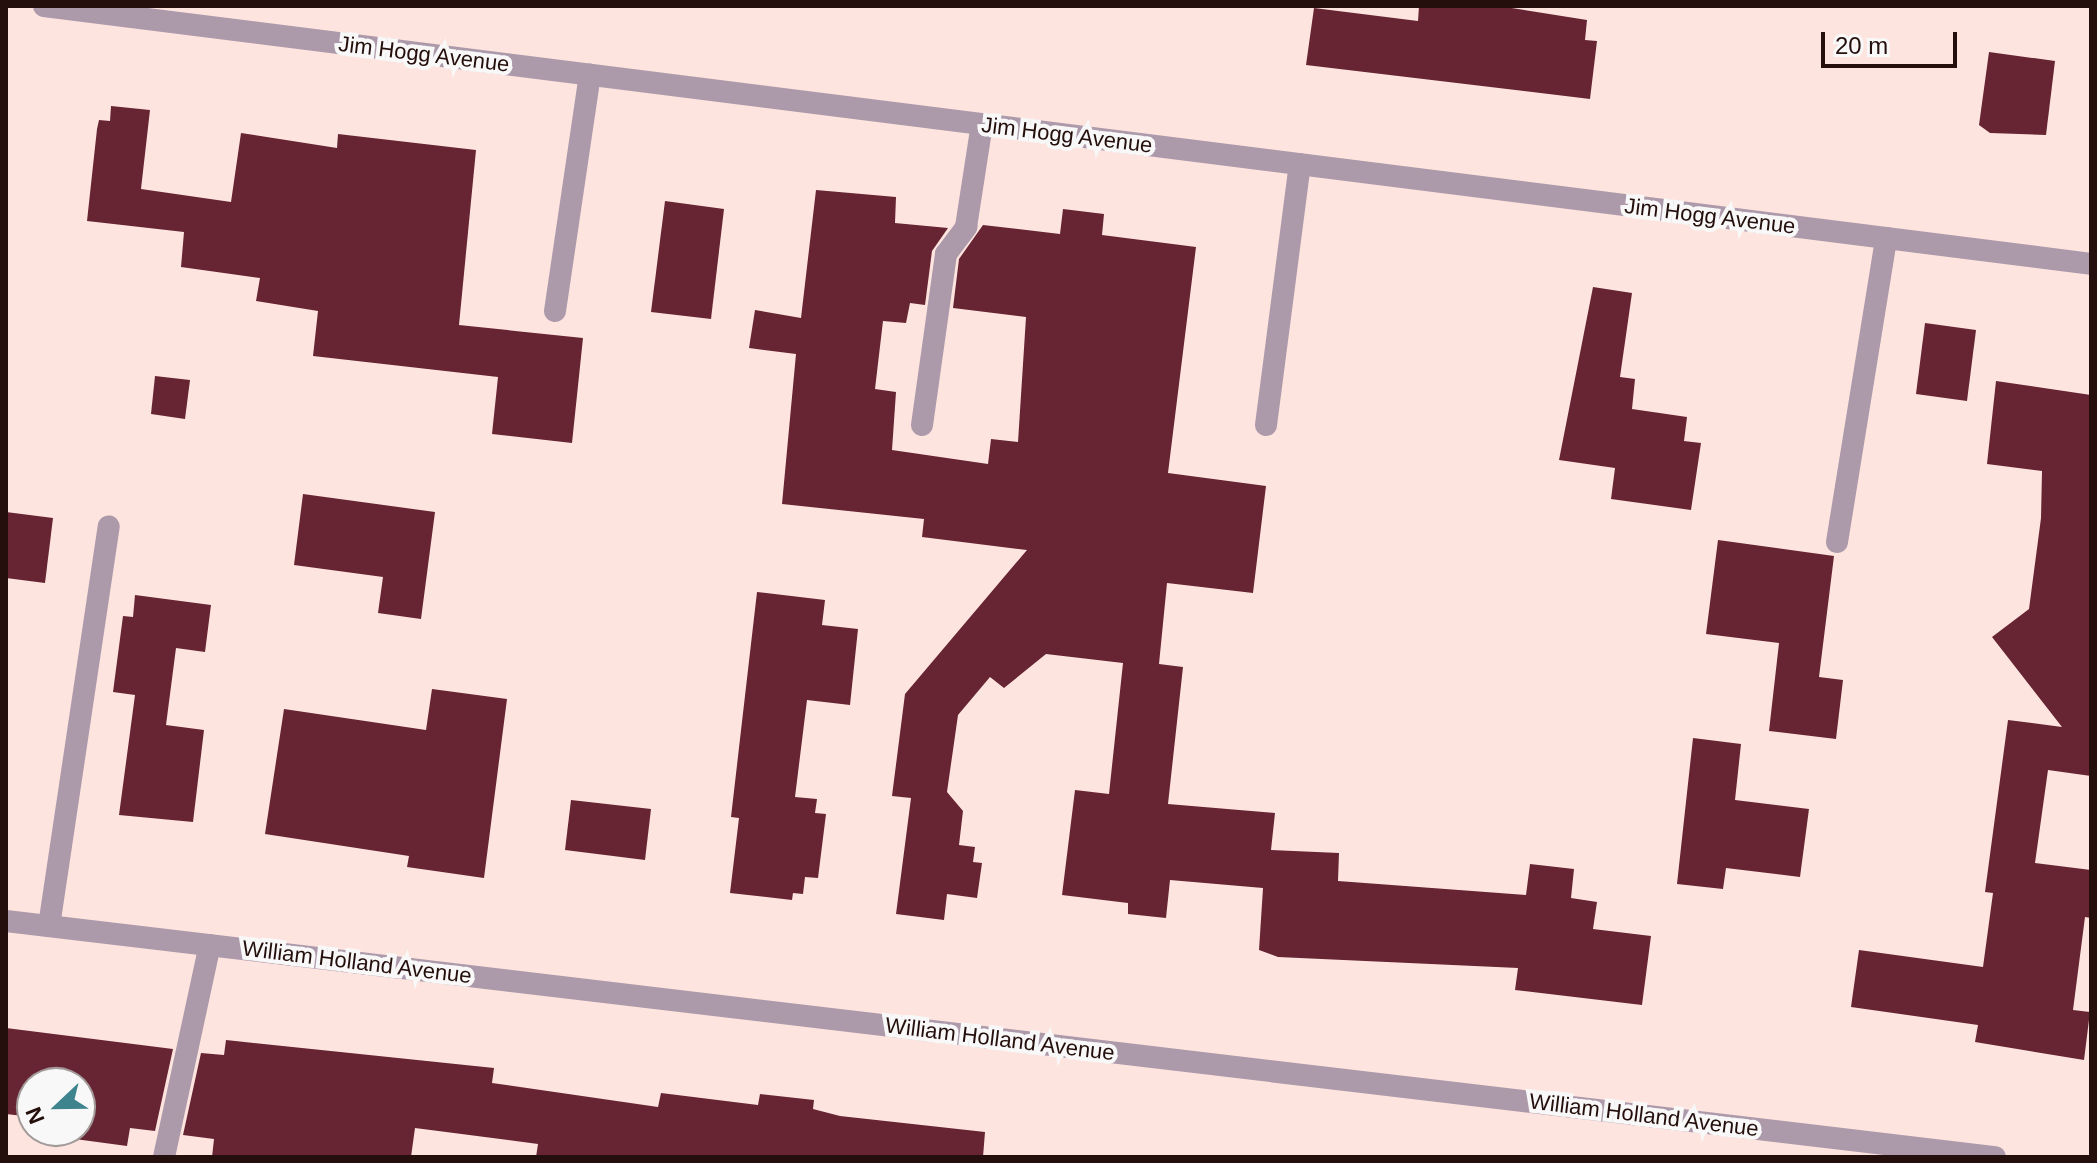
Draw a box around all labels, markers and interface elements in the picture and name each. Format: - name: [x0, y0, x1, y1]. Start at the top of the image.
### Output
- scale bar: [1825, 16, 1961, 66]
- street label: Jim Hogg Avenue: [336, 30, 512, 78]
- text: 20 m: [1835, 32, 1888, 59]
- street label: Jim Hogg Avenue: [979, 111, 1155, 159]
- street label: Jim Hogg Avenue: [1622, 192, 1798, 240]
- street label: William Holland Avenue: [240, 935, 474, 989]
- street label: William Holland Avenue: [883, 1012, 1117, 1066]
- north arrow: [16, 1067, 96, 1147]
- street label: William Holland Avenue: [1527, 1088, 1761, 1142]
- text: N: [21, 1103, 50, 1127]

